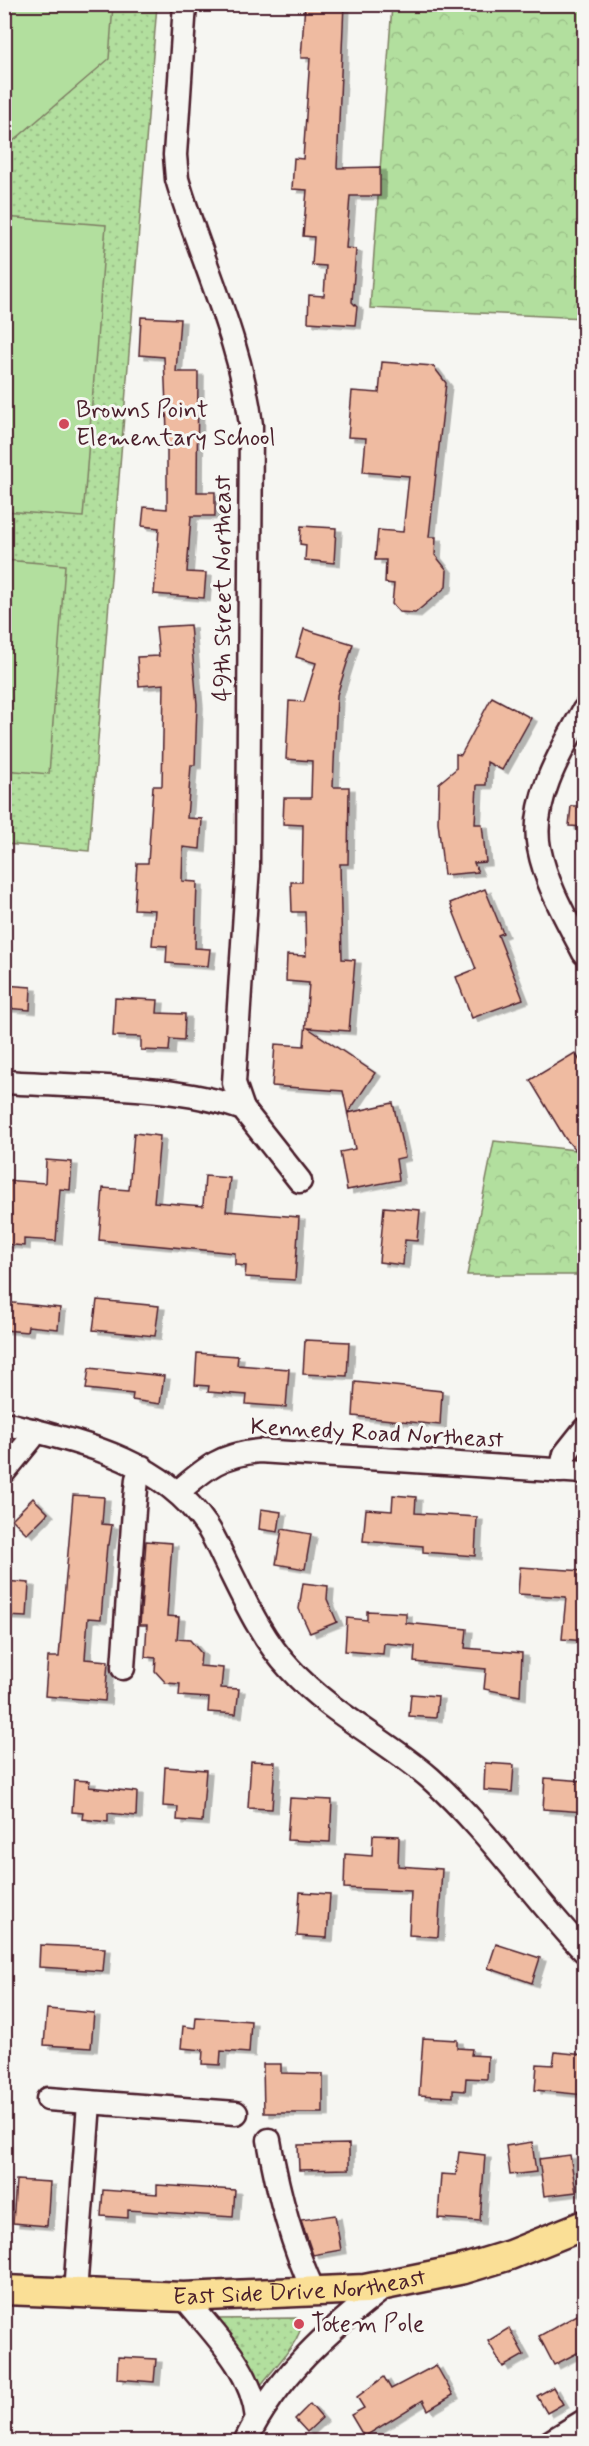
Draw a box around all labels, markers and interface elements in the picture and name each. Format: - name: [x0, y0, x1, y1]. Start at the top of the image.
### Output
- place label: Browns Point Elementary School: [76, 395, 275, 454]
- marker: Browns Point Elementary School: [57, 417, 71, 431]
- street label: 49th Street Northeast: [208, 474, 239, 701]
- street label: Kennedy Road Northeast: [250, 1412, 505, 1456]
- street label: East Side Drive Northeast: [172, 2261, 429, 2313]
- place label: Totem Pole: [311, 2309, 425, 2340]
- marker: Totem Pole: [292, 2317, 306, 2331]

